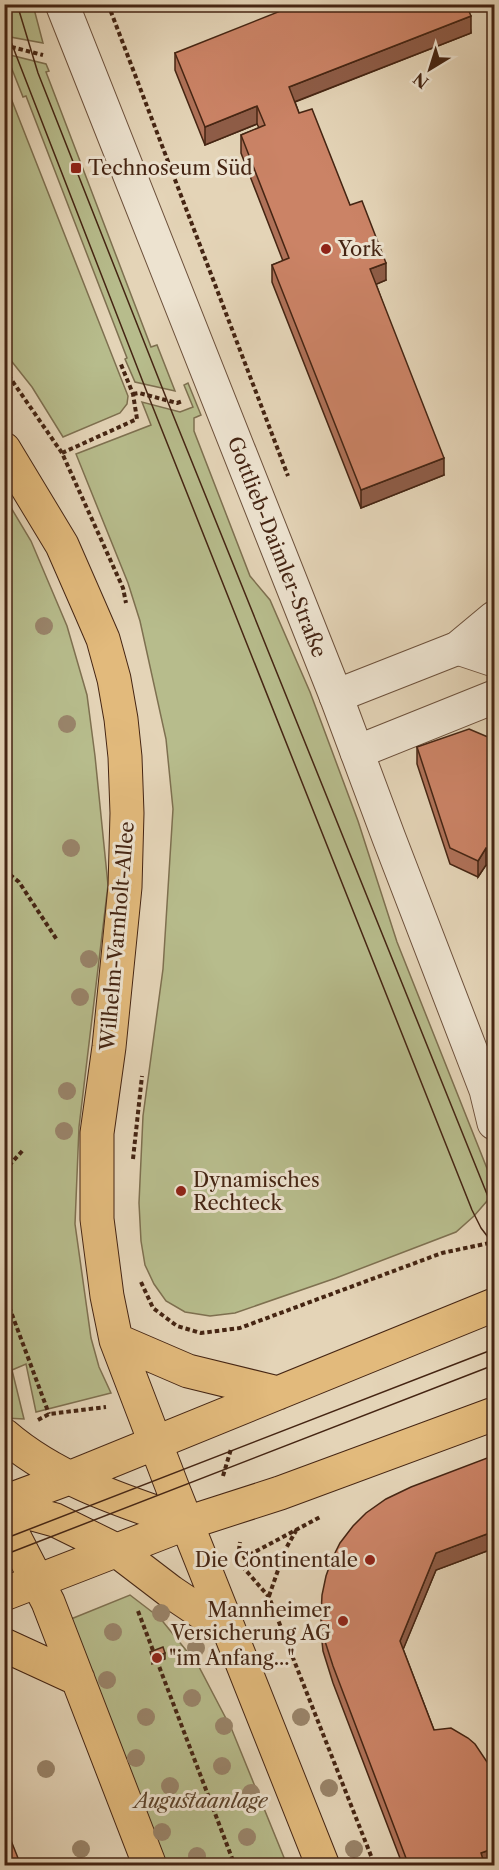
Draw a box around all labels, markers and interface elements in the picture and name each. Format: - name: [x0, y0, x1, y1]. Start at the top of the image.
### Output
- north arrow: [400, 39, 460, 99]
- text: N: [409, 69, 432, 93]
- place label: Technoseum Süd: [88, 156, 252, 180]
- marker: Technoseum Süd: [69, 161, 83, 175]
- place label: York: [337, 237, 384, 261]
- marker: York: [319, 242, 333, 256]
- street label: Gottlieb-Daimler-Straße: [223, 433, 331, 661]
- street label: Wilhelm-Varnholt-Allee: [95, 820, 139, 1053]
- place label: Dynamisches Rechteck: [193, 1168, 320, 1215]
- marker: Dynamisches Rechteck: [174, 1184, 188, 1198]
- place label: Die Continentale: [195, 1548, 358, 1572]
- marker: Die Continentale: [363, 1553, 377, 1567]
- place label: Mannheimer Versicherung AG: [170, 1598, 332, 1645]
- marker: Mannheimer Versicherung AG: [336, 1614, 350, 1628]
- place label: "im Anfang...": [169, 1646, 295, 1670]
- marker: "im Anfang...": [150, 1651, 164, 1665]
- park label: Augustaanlage: [131, 1789, 269, 1813]

